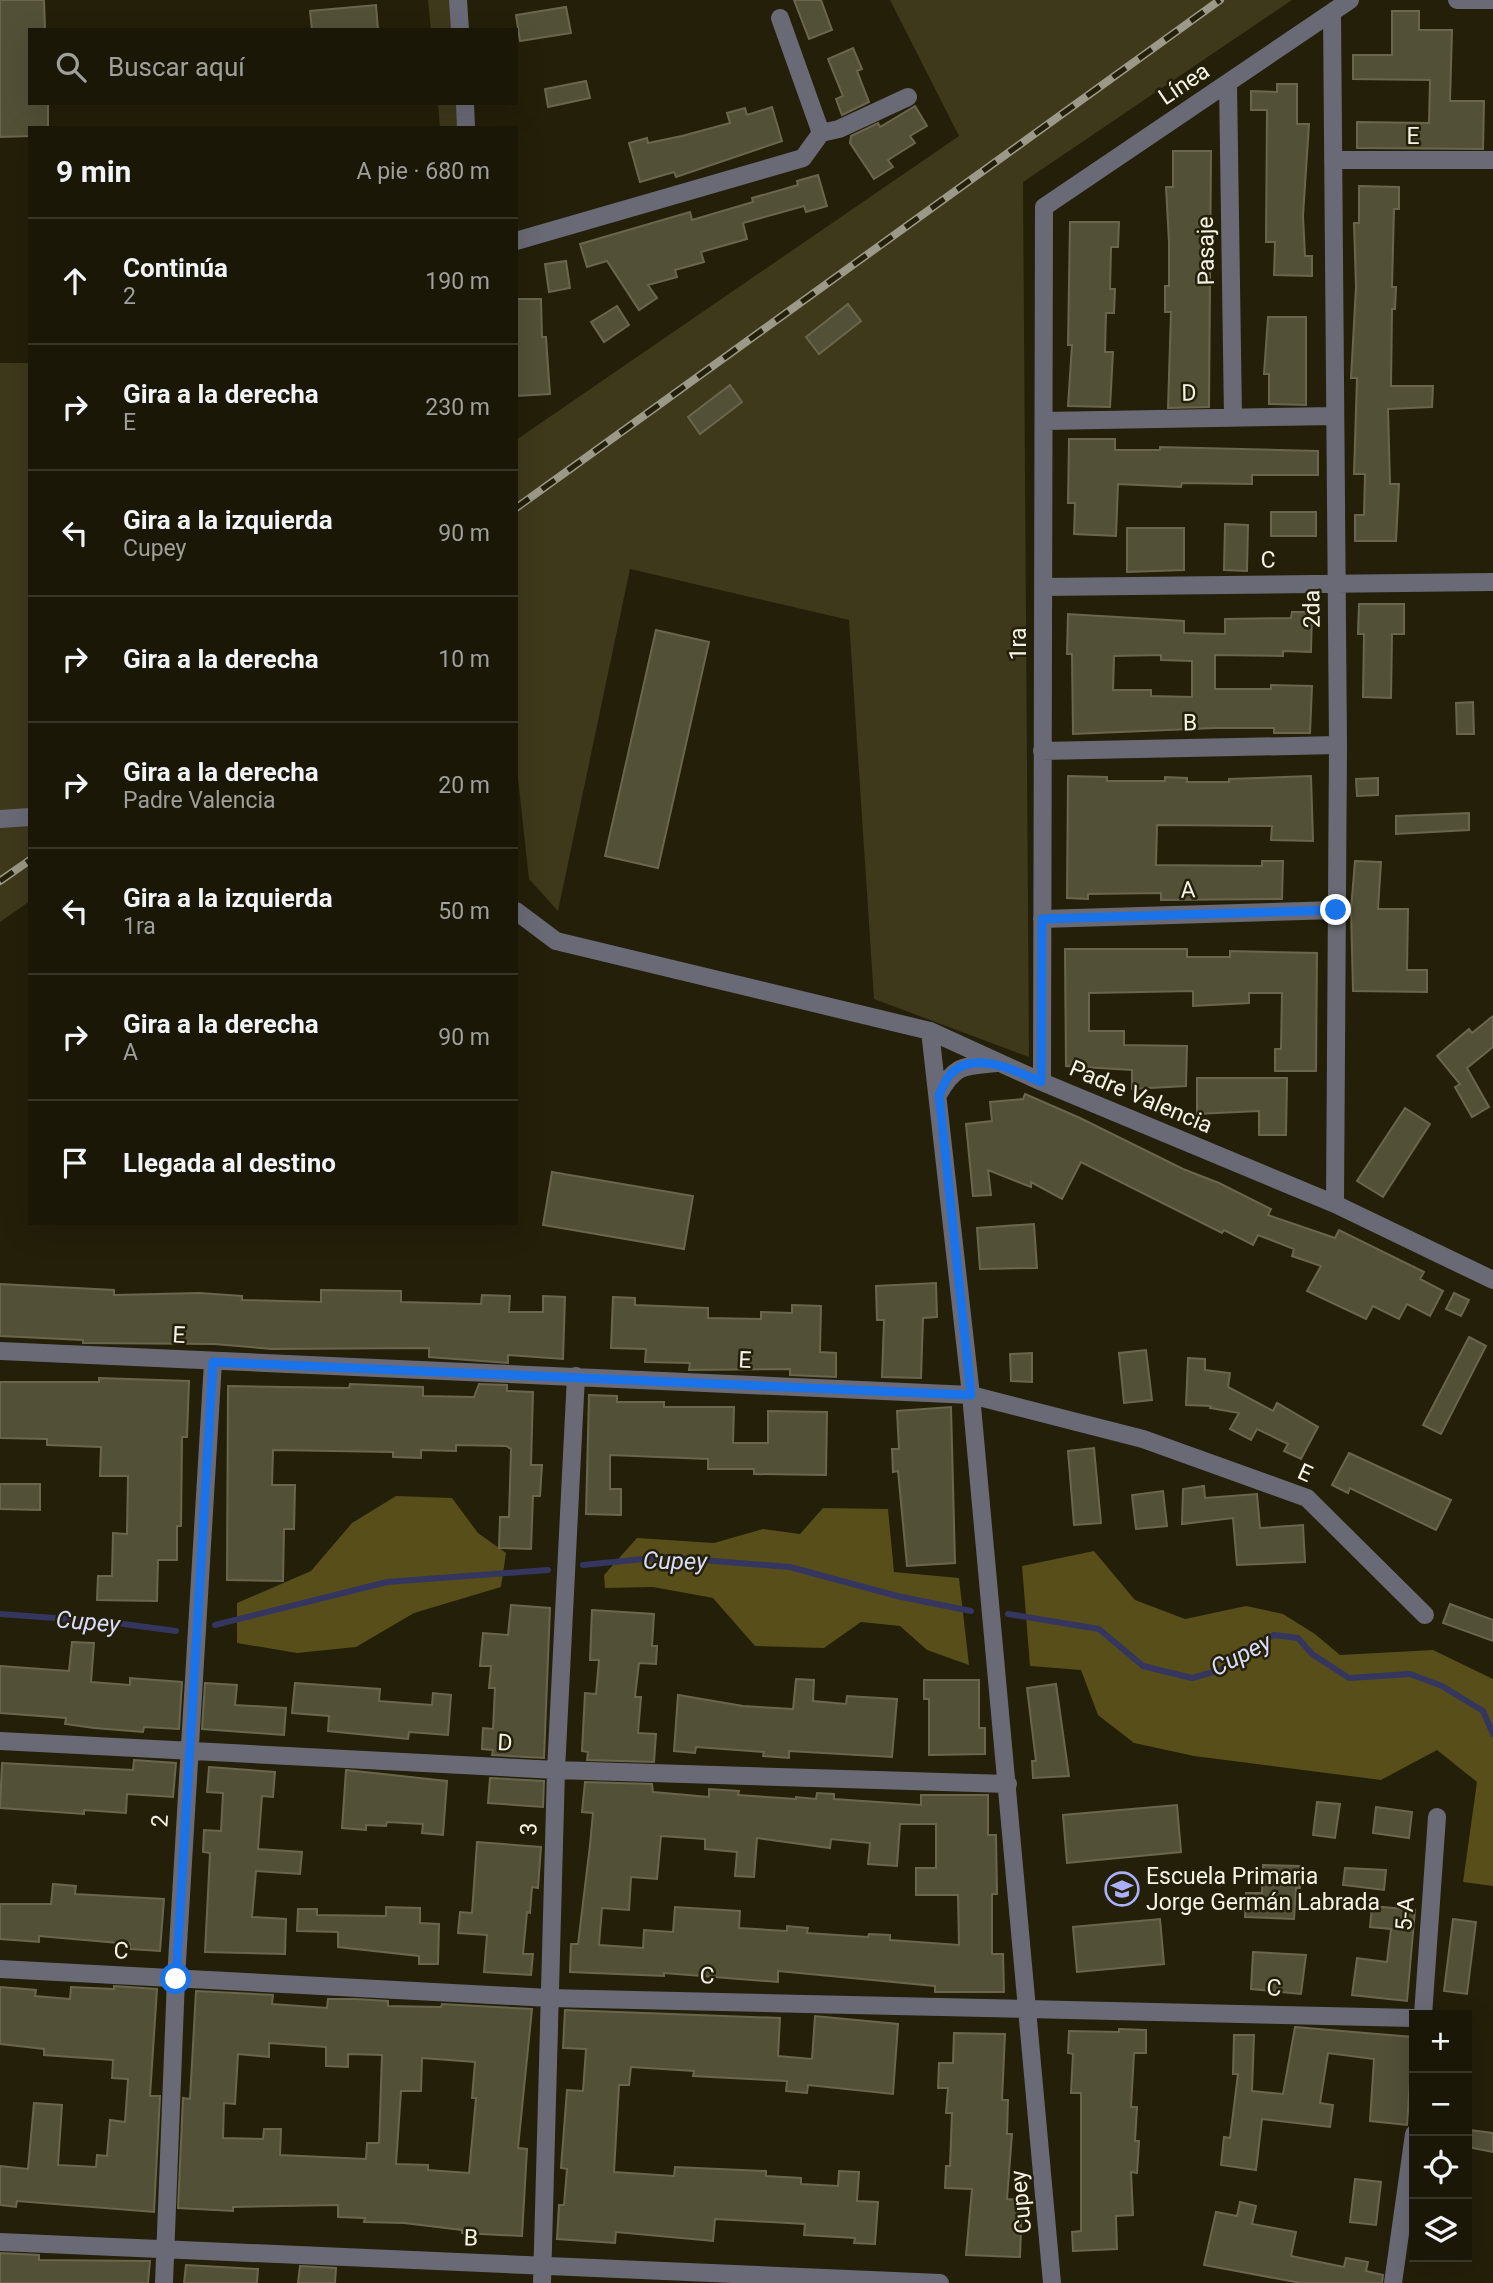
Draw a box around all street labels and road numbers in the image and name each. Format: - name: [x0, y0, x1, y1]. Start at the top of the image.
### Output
- street label: Línea: [1153, 57, 1215, 111]
- street label: E: [1406, 123, 1420, 150]
- street label: Pasaje: [1192, 216, 1220, 286]
- street label: D: [1181, 379, 1197, 407]
- street label: C: [1260, 546, 1276, 574]
- street label: 2da: [1298, 590, 1326, 628]
- street label: 1ra: [1005, 628, 1032, 660]
- street label: B: [1183, 709, 1197, 737]
- street label: A: [1180, 876, 1196, 904]
- street label: Padre Valencia: [1065, 1055, 1217, 1139]
- street label: E: [172, 1321, 186, 1349]
- street label: E: [738, 1346, 752, 1374]
- street label: E: [1294, 1458, 1316, 1488]
- street label: D: [497, 1729, 513, 1757]
- street label: 2: [146, 1814, 174, 1828]
- street label: 3: [515, 1822, 543, 1836]
- street label: 5-A: [1390, 1896, 1420, 1932]
- street label: C: [113, 1937, 129, 1965]
- street label: C: [699, 1962, 715, 1990]
- street label: C: [1266, 1974, 1282, 2002]
- street label: Cupey: [1005, 2169, 1037, 2235]
- street label: B: [463, 2224, 479, 2252]

